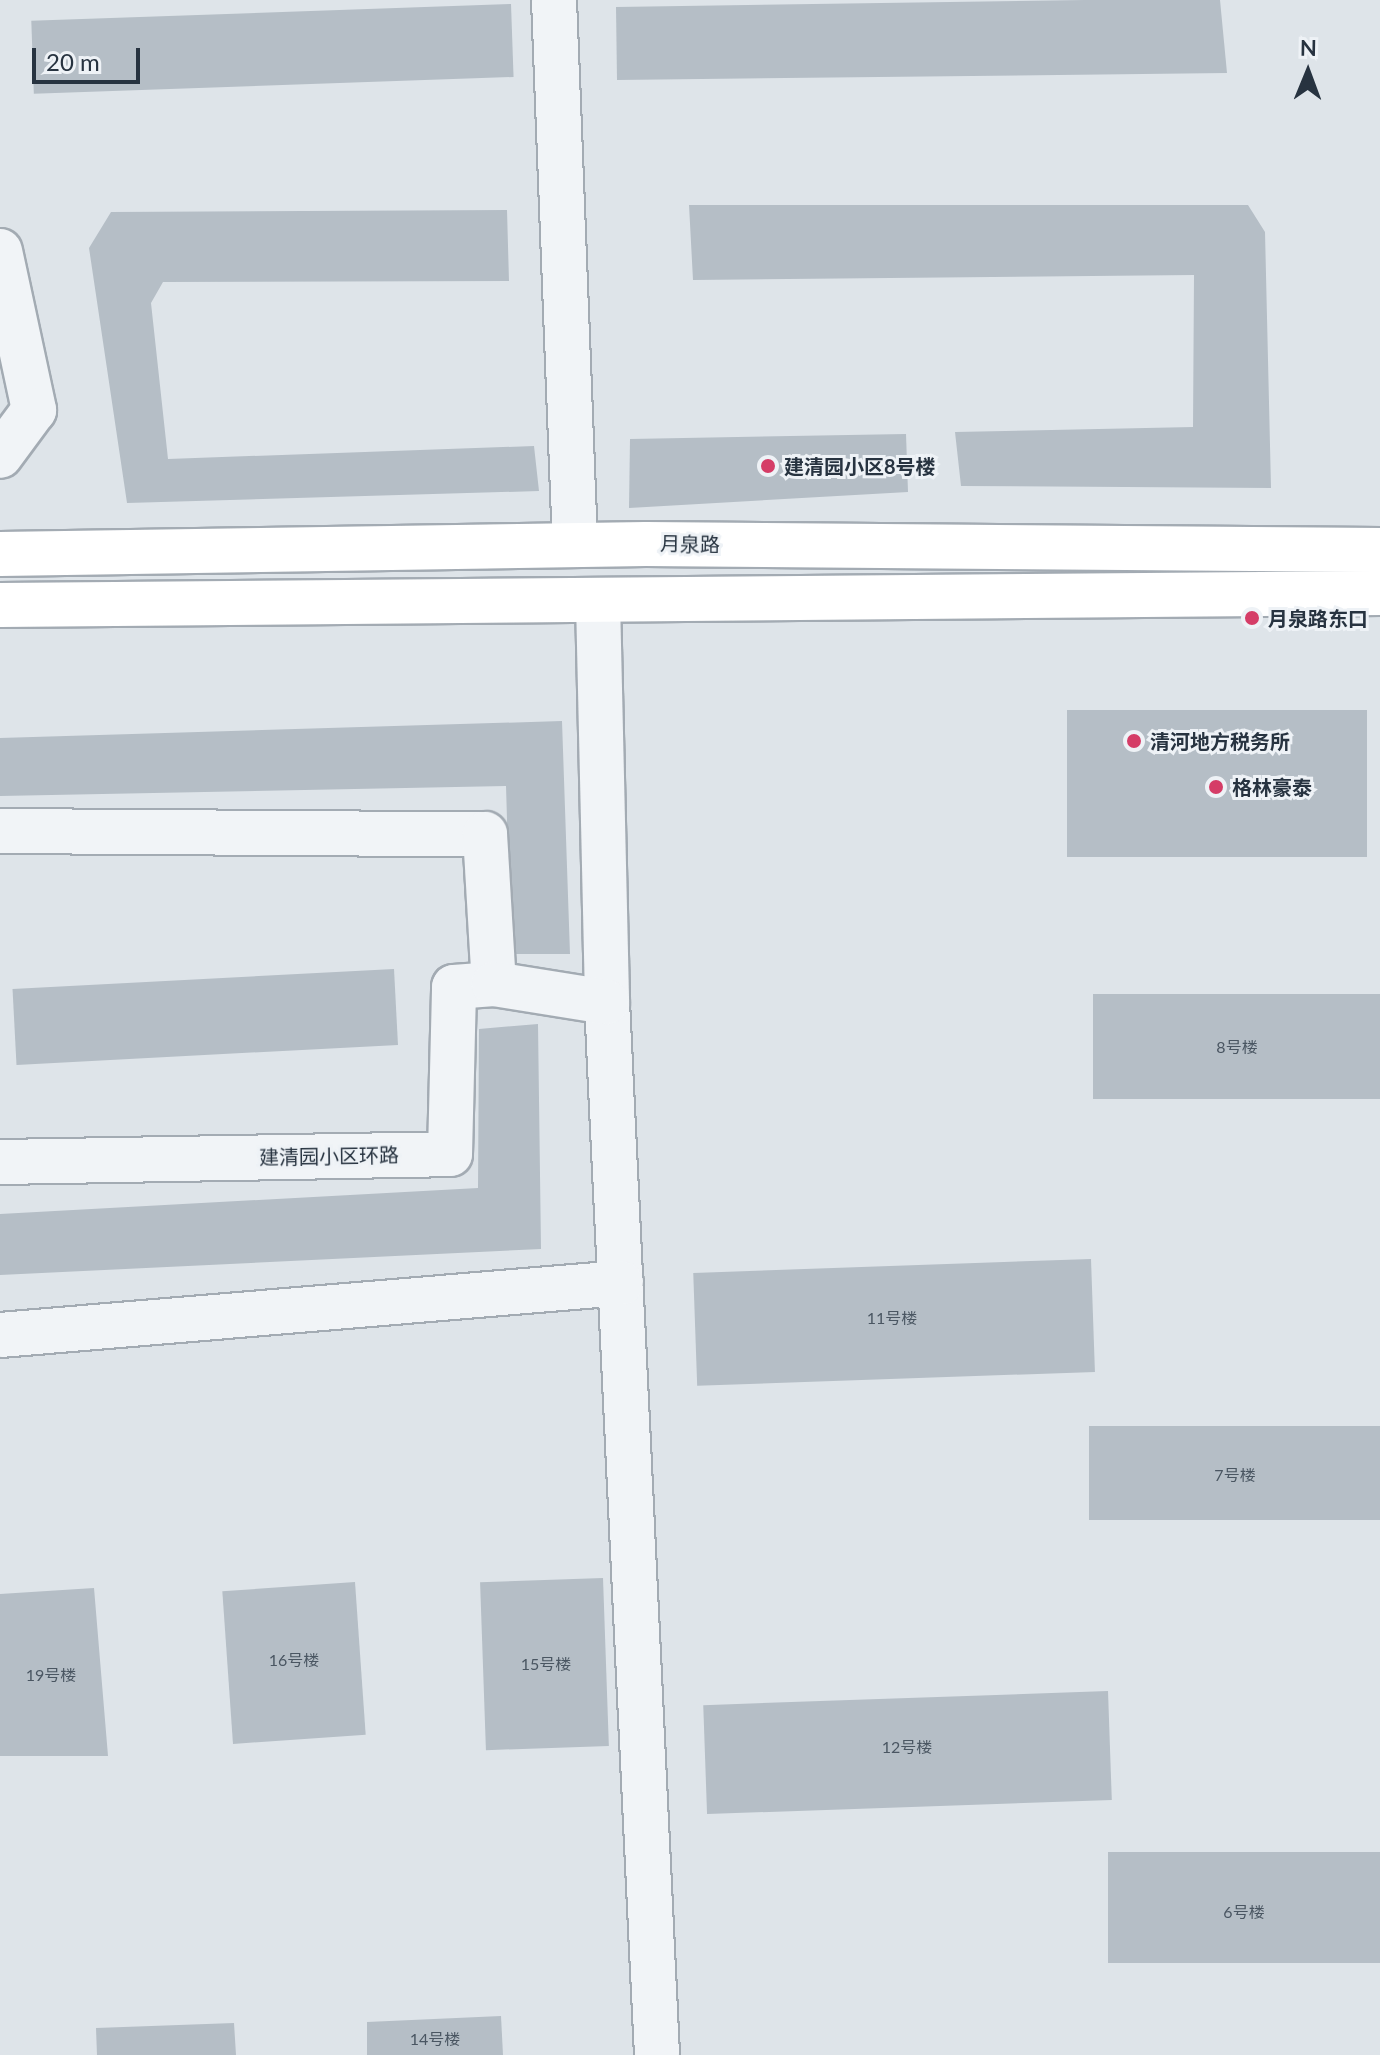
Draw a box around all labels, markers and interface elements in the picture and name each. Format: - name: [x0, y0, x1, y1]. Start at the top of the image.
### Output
- scale bar: [36, 32, 144, 82]
- north arrow: [1268, 32, 1348, 112]
- text: N: [1300, 34, 1317, 61]
- text: 20 m: [46, 47, 100, 76]
- place label: 建清园小区8号楼: [784, 454, 936, 478]
- marker: 建清园小区8号楼: [759, 457, 777, 475]
- street label: 月泉路: [660, 531, 720, 557]
- place label: 月泉路东口: [1268, 606, 1368, 630]
- marker: 月泉路东口: [1243, 609, 1261, 627]
- place label: 清河地方税务所: [1150, 729, 1290, 753]
- marker: 清河地方税务所: [1125, 732, 1143, 750]
- place label: 格林豪泰: [1232, 775, 1312, 799]
- marker: 格林豪泰: [1207, 778, 1225, 796]
- house number: 8号楼: [1216, 1037, 1258, 1057]
- street label: 建清园小区环路: [259, 1143, 399, 1169]
- house number: 11号楼: [867, 1308, 917, 1328]
- house number: 7号楼: [1214, 1465, 1256, 1485]
- house number: 16号楼: [269, 1650, 319, 1670]
- house number: 15号楼: [521, 1654, 571, 1674]
- house number: 19号楼: [26, 1665, 76, 1685]
- house number: 12号楼: [882, 1737, 932, 1757]
- house number: 6号楼: [1223, 1902, 1265, 1922]
- house number: 14号楼: [410, 2029, 460, 2049]

